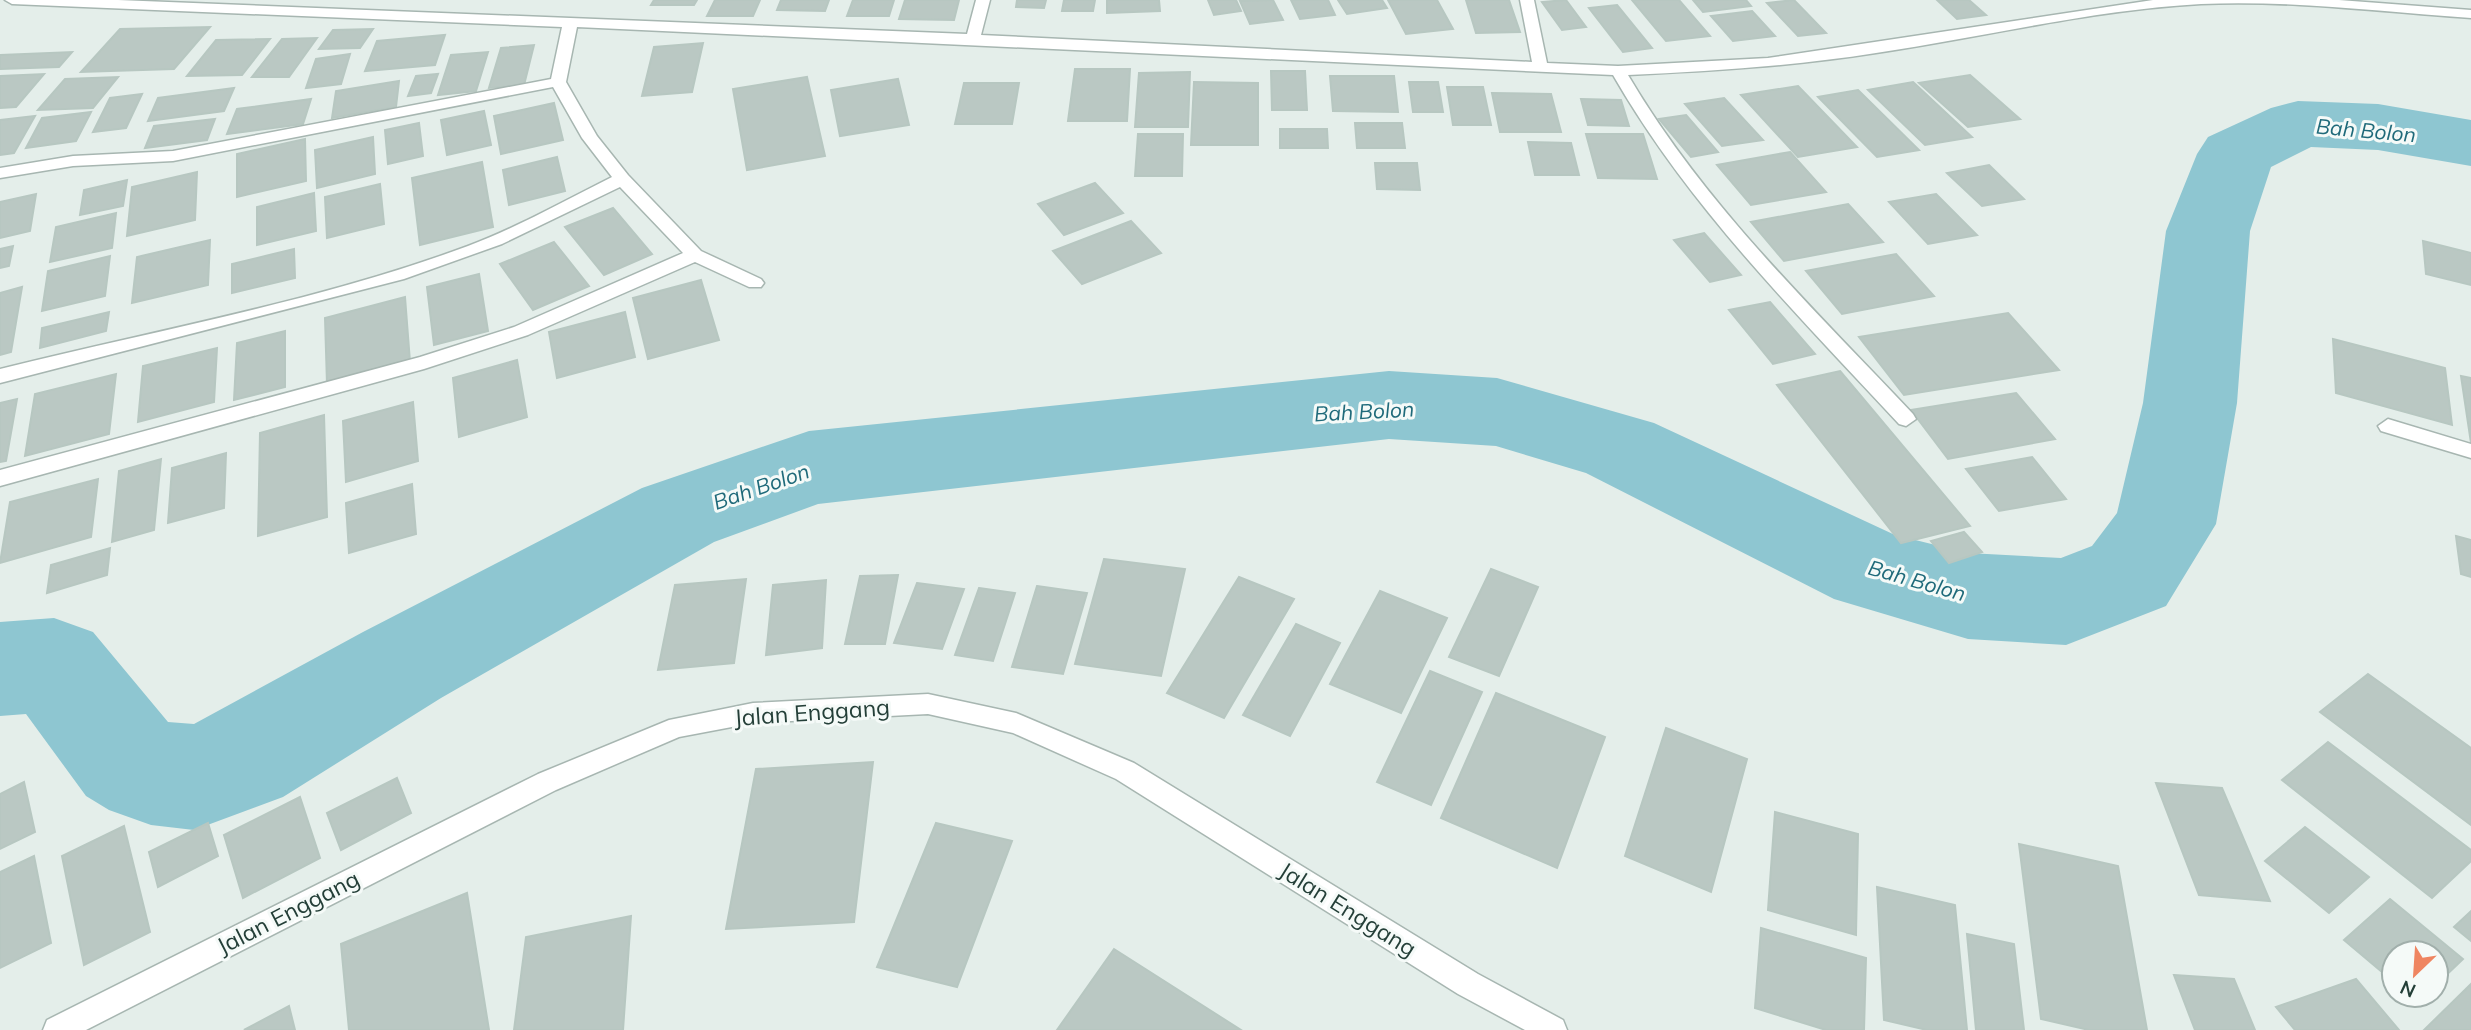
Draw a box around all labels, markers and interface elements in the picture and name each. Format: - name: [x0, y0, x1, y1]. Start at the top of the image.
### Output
- water label: Bah Bolon: [2315, 113, 2417, 147]
- water label: Bah Bolon: [1313, 395, 1415, 427]
- water label: Bah Bolon: [709, 457, 813, 515]
- water label: Bah Bolon: [1865, 554, 1969, 606]
- street label: Jalan Enggang: [733, 692, 891, 732]
- street label: Jalan Enggang: [1274, 855, 1422, 963]
- street label: Jalan Enggang: [212, 864, 364, 960]
- north arrow: [2380, 939, 2450, 1009]
- text: N: [2396, 975, 2419, 1003]

